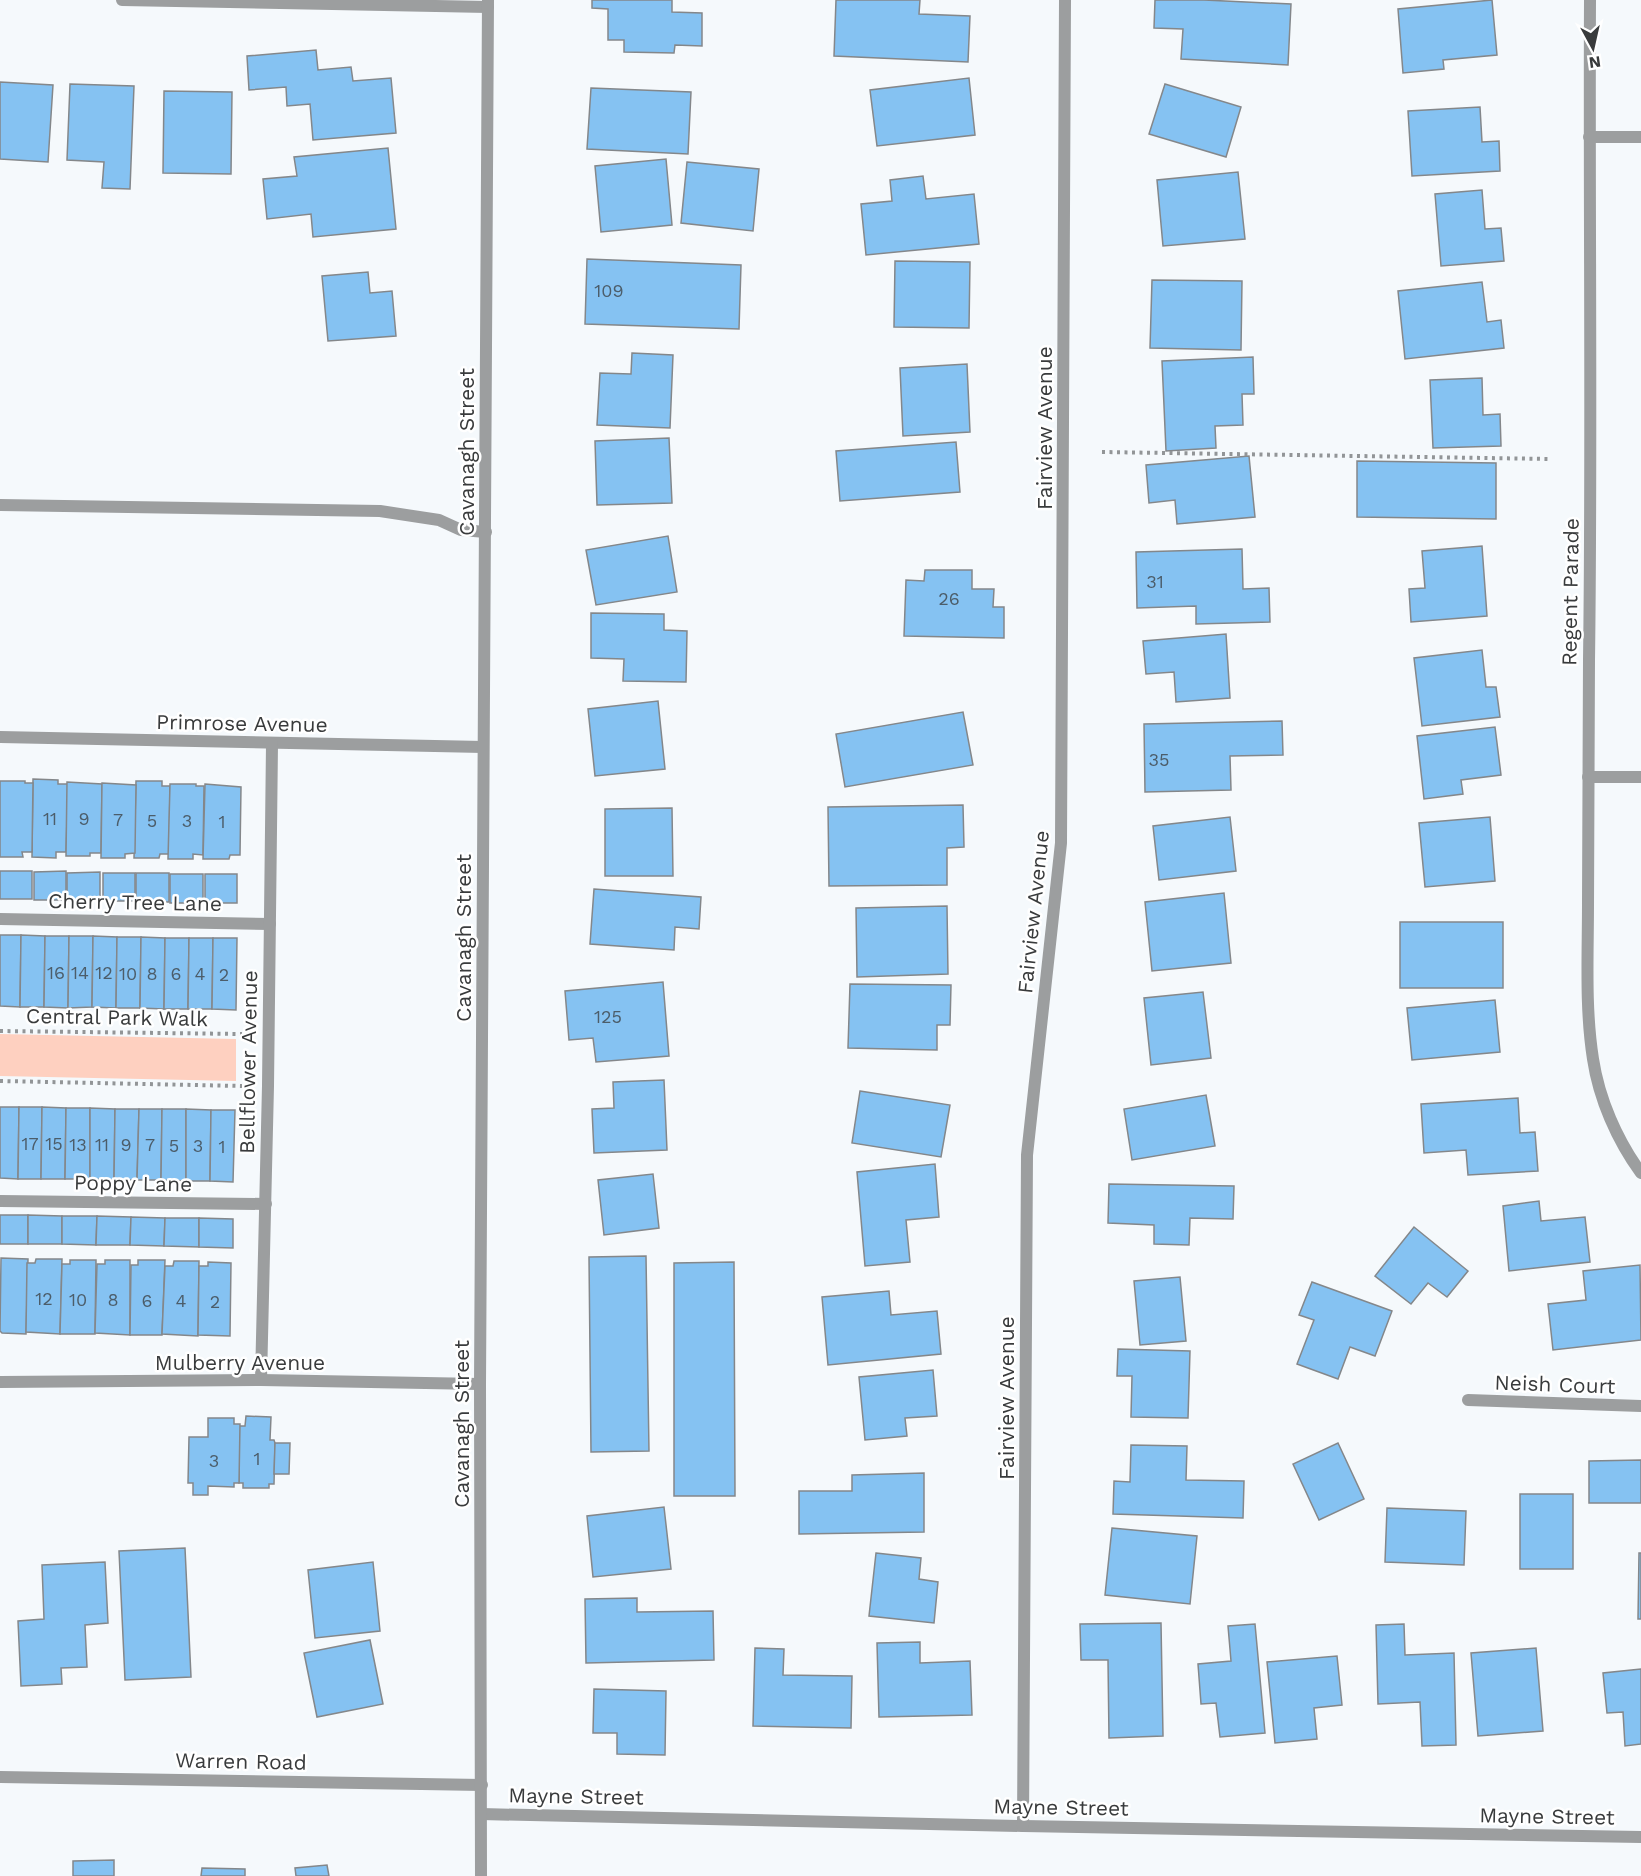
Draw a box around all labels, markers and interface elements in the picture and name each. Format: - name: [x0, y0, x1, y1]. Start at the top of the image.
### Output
- north arrow: [1563, 18, 1623, 78]
- text: N: [1588, 52, 1602, 73]
- house number: 109: [594, 280, 624, 301]
- street label: Fairview Avenue: [1032, 346, 1057, 510]
- street label: Cavanagh Street: [454, 368, 479, 536]
- street label: Regent Parade: [1556, 518, 1584, 666]
- house number: 31: [1146, 571, 1164, 592]
- house number: 26: [938, 588, 960, 609]
- street label: Primrose Avenue: [156, 709, 328, 737]
- house number: 35: [1149, 749, 1169, 770]
- house number: 11: [43, 808, 57, 829]
- house number: 9: [78, 808, 90, 829]
- house number: 7: [113, 809, 123, 830]
- house number: 5: [147, 810, 157, 831]
- house number: 3: [182, 810, 192, 831]
- house number: 1: [218, 811, 226, 832]
- street label: Fairview Avenue: [1012, 829, 1054, 995]
- street label: Cavanagh Street: [451, 854, 476, 1022]
- street label: Cherry Tree Lane: [48, 888, 222, 916]
- house number: 16: [47, 962, 65, 983]
- house number: 14: [71, 962, 89, 983]
- house number: 12: [95, 962, 113, 983]
- house number: 10: [119, 963, 137, 984]
- house number: 8: [146, 963, 158, 984]
- house number: 6: [171, 963, 181, 984]
- house number: 4: [195, 963, 206, 984]
- house number: 2: [219, 964, 229, 985]
- street label: Bellflower Avenue: [234, 970, 262, 1154]
- street label: Central Park Walk: [26, 1003, 208, 1031]
- house number: 125: [594, 1006, 622, 1027]
- house number: 17: [21, 1133, 39, 1154]
- house number: 15: [45, 1133, 63, 1154]
- house number: 13: [69, 1134, 87, 1155]
- house number: 11: [95, 1134, 109, 1155]
- house number: 9: [120, 1134, 132, 1155]
- house number: 7: [145, 1134, 155, 1155]
- house number: 5: [169, 1135, 179, 1156]
- house number: 3: [193, 1135, 203, 1156]
- house number: 1: [218, 1136, 226, 1157]
- street label: Poppy Lane: [74, 1169, 192, 1197]
- house number: 12: [35, 1288, 53, 1309]
- house number: 10: [69, 1289, 87, 1310]
- house number: 8: [107, 1289, 119, 1310]
- house number: 6: [142, 1290, 152, 1311]
- house number: 4: [176, 1290, 187, 1311]
- house number: 2: [210, 1291, 220, 1312]
- street label: Fairview Avenue: [994, 1316, 1019, 1480]
- street label: Cavanagh Street: [449, 1340, 474, 1508]
- street label: Mulberry Avenue: [155, 1350, 325, 1375]
- street label: Neish Court: [1494, 1369, 1616, 1399]
- house number: 1: [253, 1448, 261, 1469]
- house number: 3: [209, 1450, 219, 1471]
- street label: Warren Road: [175, 1747, 307, 1775]
- street label: Mayne Street: [508, 1782, 644, 1810]
- street label: Mayne Street: [993, 1793, 1129, 1821]
- street label: Mayne Street: [1479, 1802, 1615, 1830]

